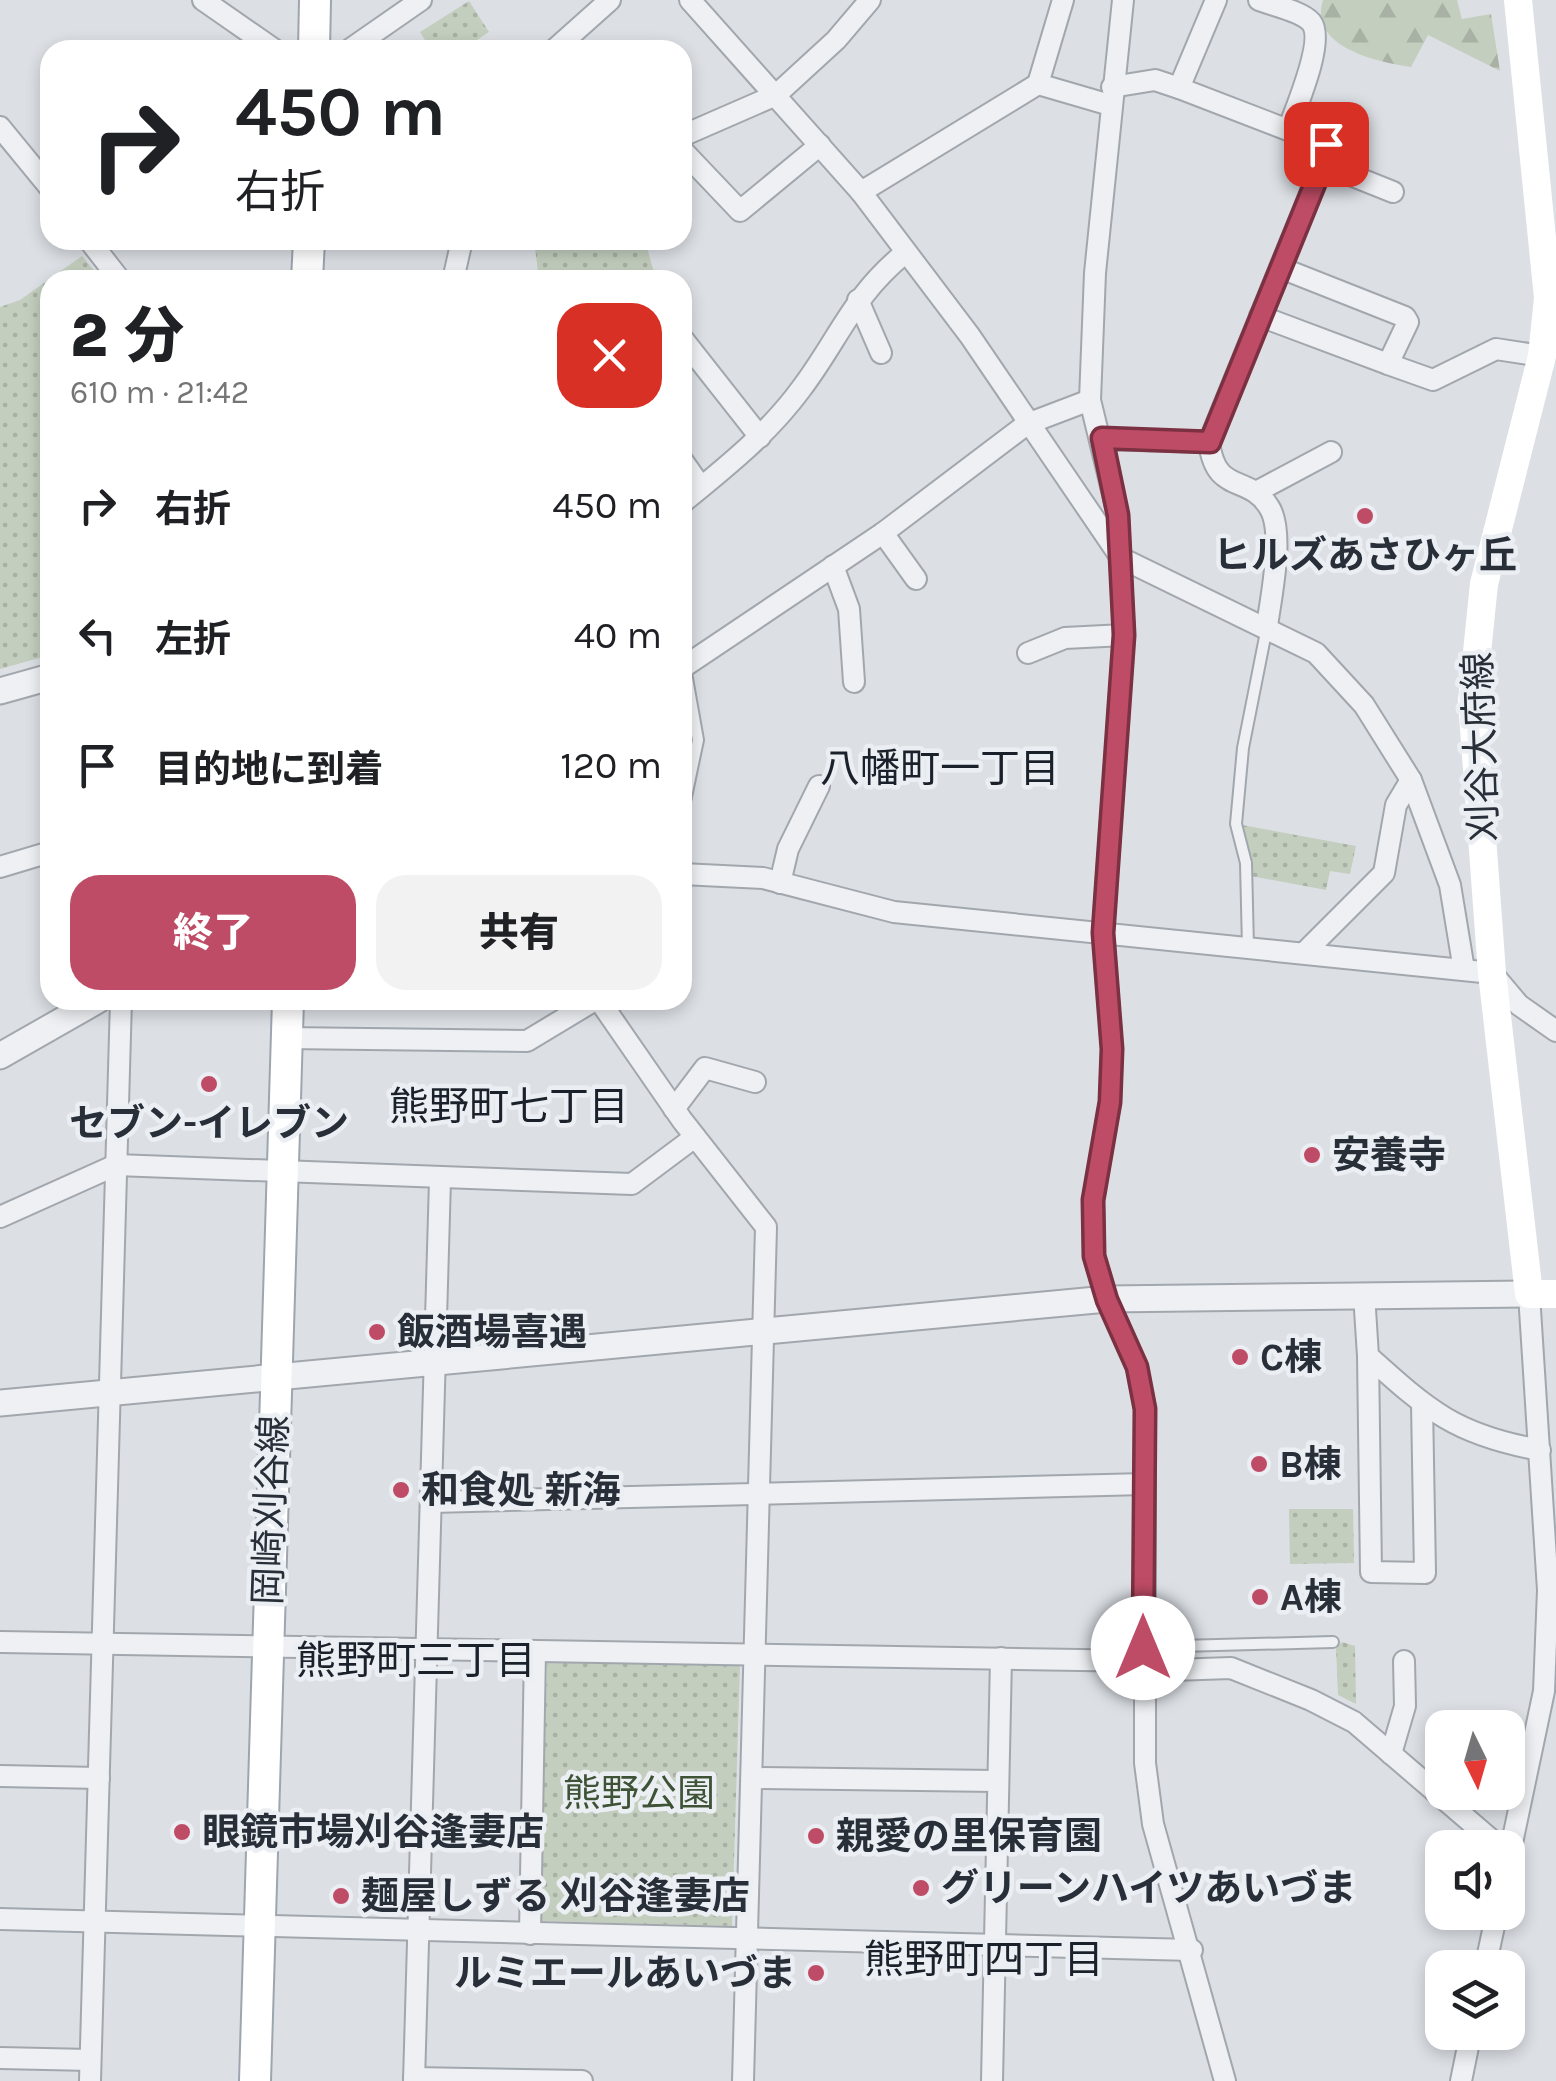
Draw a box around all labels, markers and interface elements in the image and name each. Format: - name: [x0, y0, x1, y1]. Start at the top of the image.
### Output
- text: 450 m: [235, 71, 446, 153]
- icon: right: [70, 80, 200, 210]
- pin: [1284, 102, 1369, 187]
- icon: arrive: [1299, 117, 1354, 172]
- text: 右折: [235, 166, 325, 218]
- text: 2 分: [70, 301, 184, 371]
- button: close: [557, 303, 662, 408]
- text: 610 m · 21:42: [70, 374, 249, 411]
- icon: right: [70, 478, 125, 533]
- text: 450 m: [552, 483, 662, 528]
- text: 右折: [155, 487, 231, 532]
- marker: ヒルズあさひヶ丘: [1354, 505, 1376, 527]
- place label: ヒルズあさひヶ丘: [1213, 533, 1517, 578]
- icon: left: [70, 608, 125, 663]
- text: 40 m: [574, 613, 662, 658]
- text: 左折: [155, 617, 231, 662]
- street label: 刈谷大府線: [1455, 651, 1507, 843]
- icon: arrive: [70, 738, 125, 793]
- text: 120 m: [560, 743, 662, 788]
- district label: 八幡町一丁目: [820, 745, 1060, 792]
- text: 目的地に到着: [155, 747, 383, 792]
- button: 終了: [70, 875, 356, 990]
- button: 共有: [376, 875, 662, 990]
- marker: セブン-イレブン: [198, 1073, 220, 1095]
- district label: 熊野町七丁目: [389, 1083, 629, 1130]
- place label: セブン-イレブン: [69, 1101, 349, 1146]
- place label: 安養寺: [1332, 1133, 1446, 1178]
- marker: 安養寺: [1301, 1144, 1323, 1166]
- place label: 飯酒場喜遇: [397, 1310, 587, 1355]
- marker: 飯酒場喜遇: [366, 1321, 388, 1343]
- place label: C棟: [1260, 1335, 1322, 1380]
- marker: C棟: [1229, 1346, 1251, 1368]
- street label: 岡崎刈谷線: [245, 1414, 297, 1606]
- place label: B棟: [1279, 1442, 1342, 1487]
- marker: B棟: [1248, 1453, 1270, 1475]
- place label: 和食処 新海: [421, 1468, 621, 1513]
- marker: 和食処 新海: [390, 1479, 412, 1501]
- place label: A棟: [1280, 1575, 1342, 1620]
- marker: A棟: [1249, 1586, 1271, 1608]
- position arrow: [1091, 1596, 1195, 1700]
- district label: 熊野町三丁目: [296, 1637, 536, 1684]
- north arrow: [1425, 1710, 1525, 1810]
- map controls: [1425, 1710, 1525, 2050]
- park label: 熊野公園: [563, 1771, 715, 1816]
- place label: 眼鏡市場刈谷逢妻店: [202, 1810, 544, 1855]
- place label: 親愛の里保育園: [836, 1814, 1102, 1859]
- marker: 眼鏡市場刈谷逢妻店: [171, 1821, 193, 1843]
- marker: 親愛の里保育園: [805, 1825, 827, 1847]
- button: sound: [1425, 1830, 1525, 1930]
- place label: グリーンハイツあいづま: [941, 1866, 1356, 1911]
- place label: 麺屋しずる 刈谷逢妻店: [361, 1874, 750, 1919]
- marker: グリーンハイツあいづま: [910, 1877, 932, 1899]
- marker: 麺屋しずる 刈谷逢妻店: [330, 1885, 352, 1907]
- district label: 熊野町四丁目: [864, 1936, 1104, 1983]
- button: layers: [1425, 1950, 1525, 2050]
- place label: ルミエールあいづま: [454, 1951, 796, 1996]
- marker: ルミエールあいづま: [805, 1962, 827, 1984]

